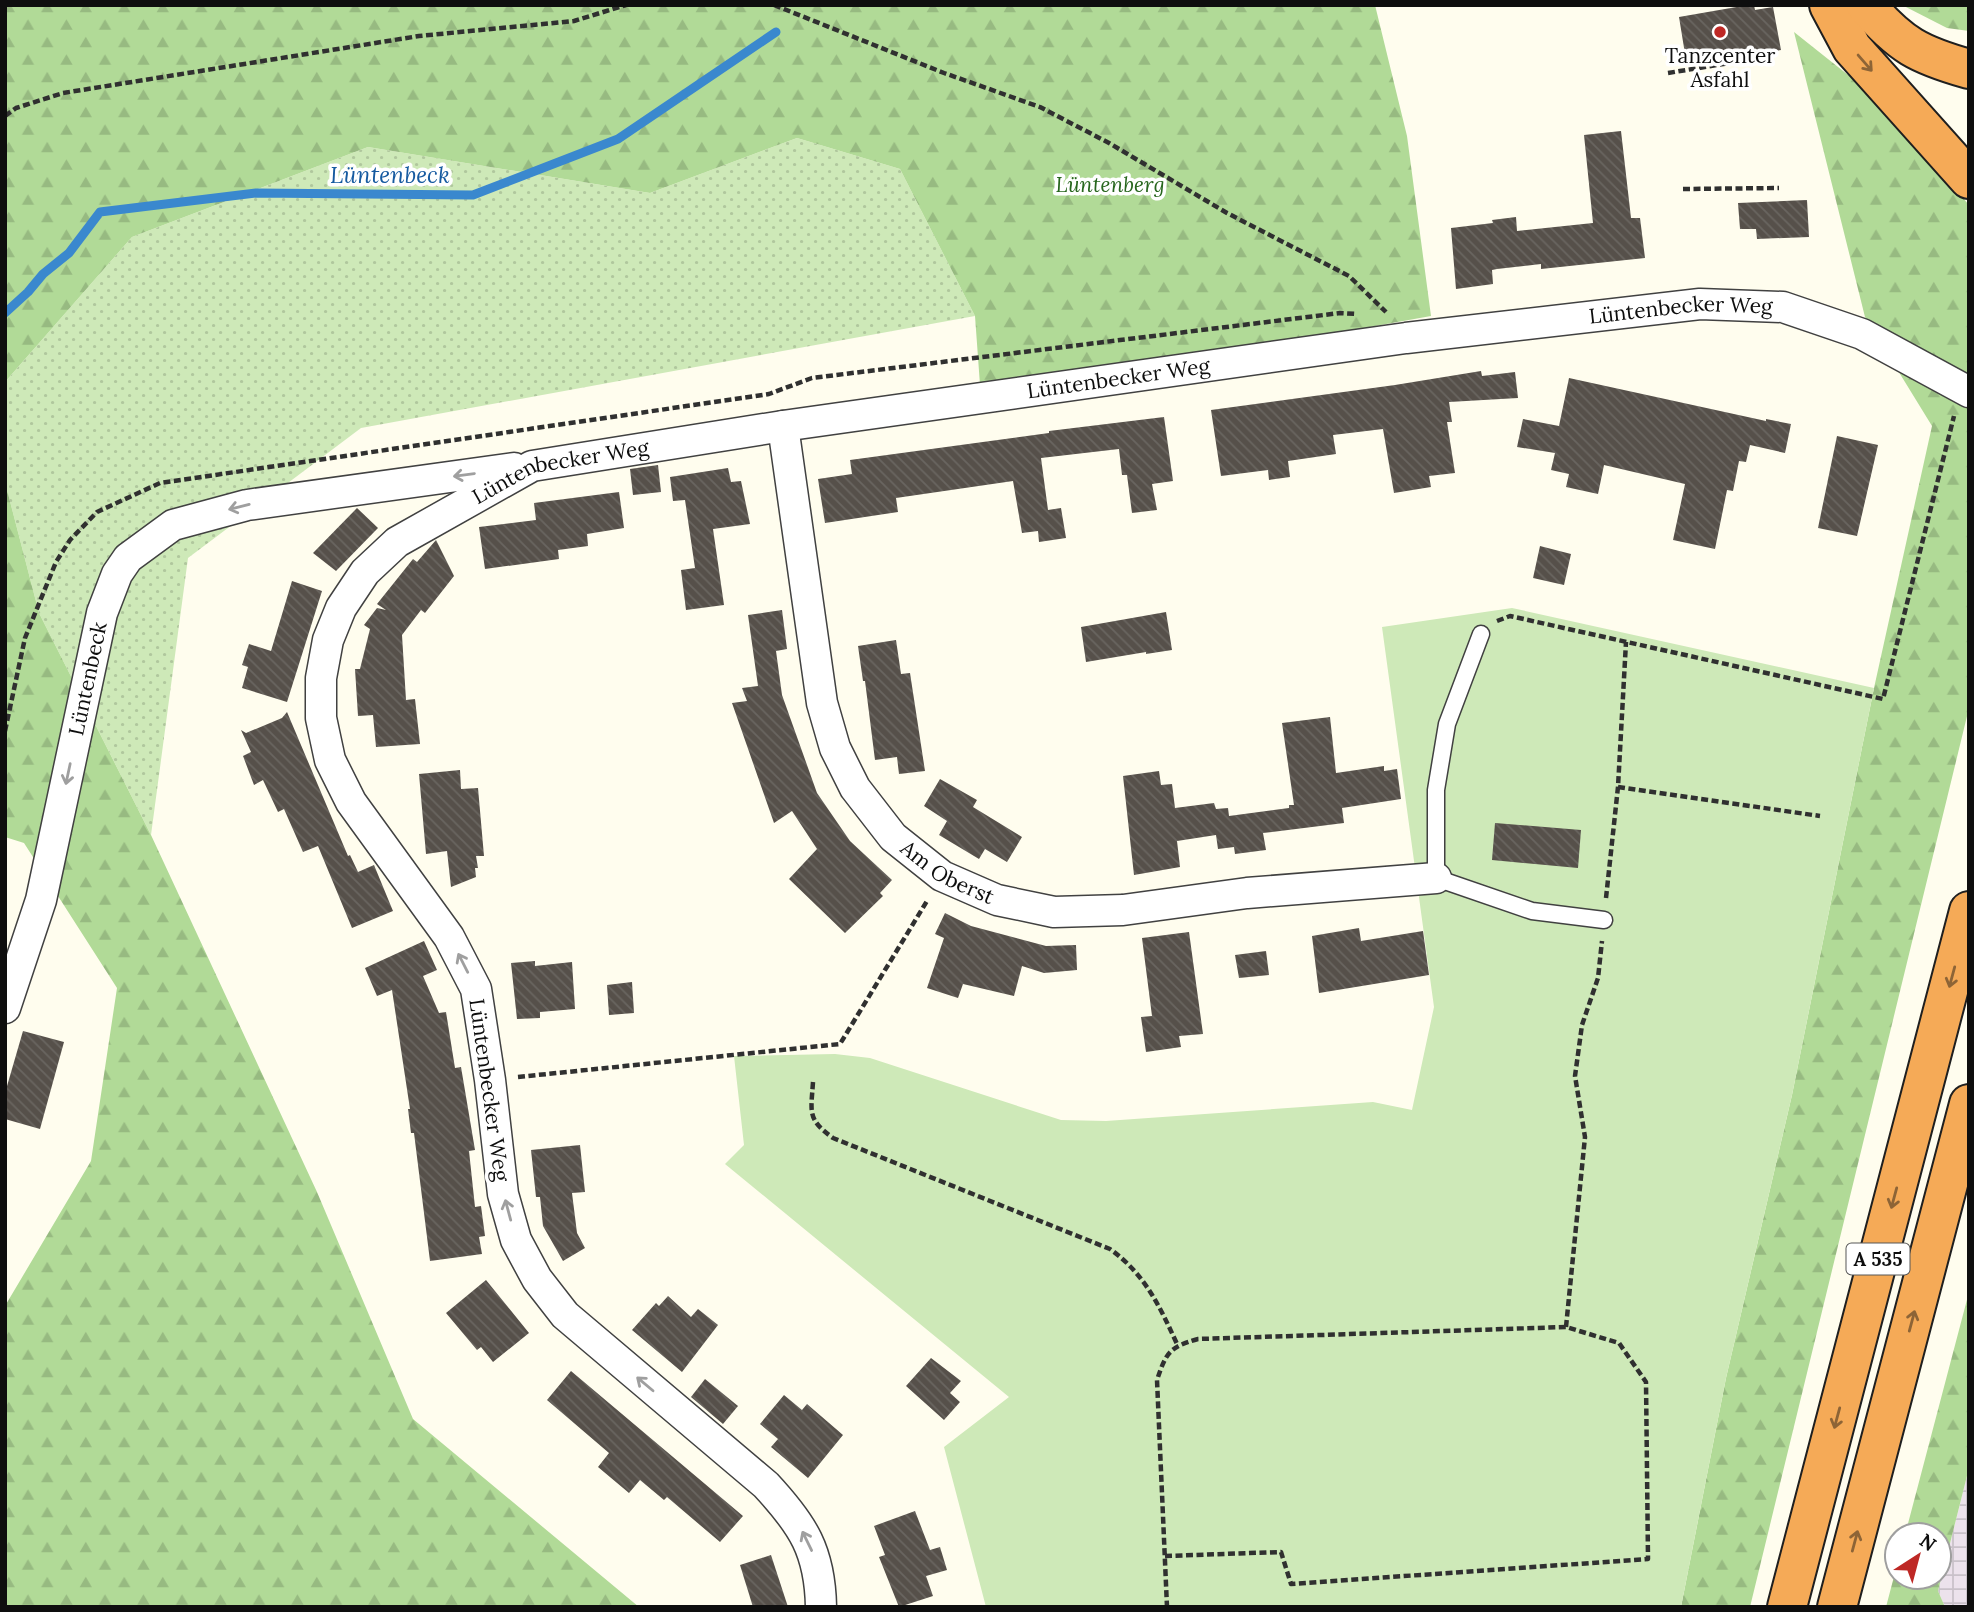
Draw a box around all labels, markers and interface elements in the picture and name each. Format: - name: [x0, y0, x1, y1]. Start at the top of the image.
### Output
- marker: Tanzcenter Asfahl: [1712, 24, 1728, 40]
- place label: Tanzcenter Asfahl: [1665, 42, 1775, 93]
- one-way arrow: [1857, 54, 1873, 72]
- water label: Lüntenbeck: [330, 160, 450, 189]
- park label: Lüntenberg: [1055, 171, 1165, 198]
- street label: Lüntenbecker Weg: [1587, 290, 1774, 330]
- street label: Lüntenbecker Weg: [1025, 352, 1212, 404]
- street label: Lüntenbecker Weg: [467, 434, 651, 510]
- one-way arrow: [454, 469, 476, 482]
- one-way arrow: [228, 501, 251, 514]
- street label: Lüntenbeck: [62, 619, 113, 738]
- one-way arrow: [61, 762, 74, 785]
- street label: Am Oberst: [895, 834, 999, 910]
- one-way arrow: [455, 953, 469, 974]
- one-way arrow: [1944, 966, 1957, 988]
- street label: Lüntenbecker Weg: [463, 997, 516, 1183]
- one-way arrow: [1887, 1186, 1900, 1208]
- one-way arrow: [500, 1199, 513, 1221]
- road number: A 535: [1846, 1244, 1910, 1274]
- one-way arrow: [1906, 1310, 1919, 1332]
- one-way arrow: [637, 1376, 655, 1392]
- one-way arrow: [1830, 1406, 1843, 1429]
- north arrow: [1883, 1521, 1953, 1591]
- text: N: [1915, 1528, 1941, 1556]
- one-way arrow: [1849, 1530, 1862, 1553]
- one-way arrow: [800, 1531, 814, 1552]

